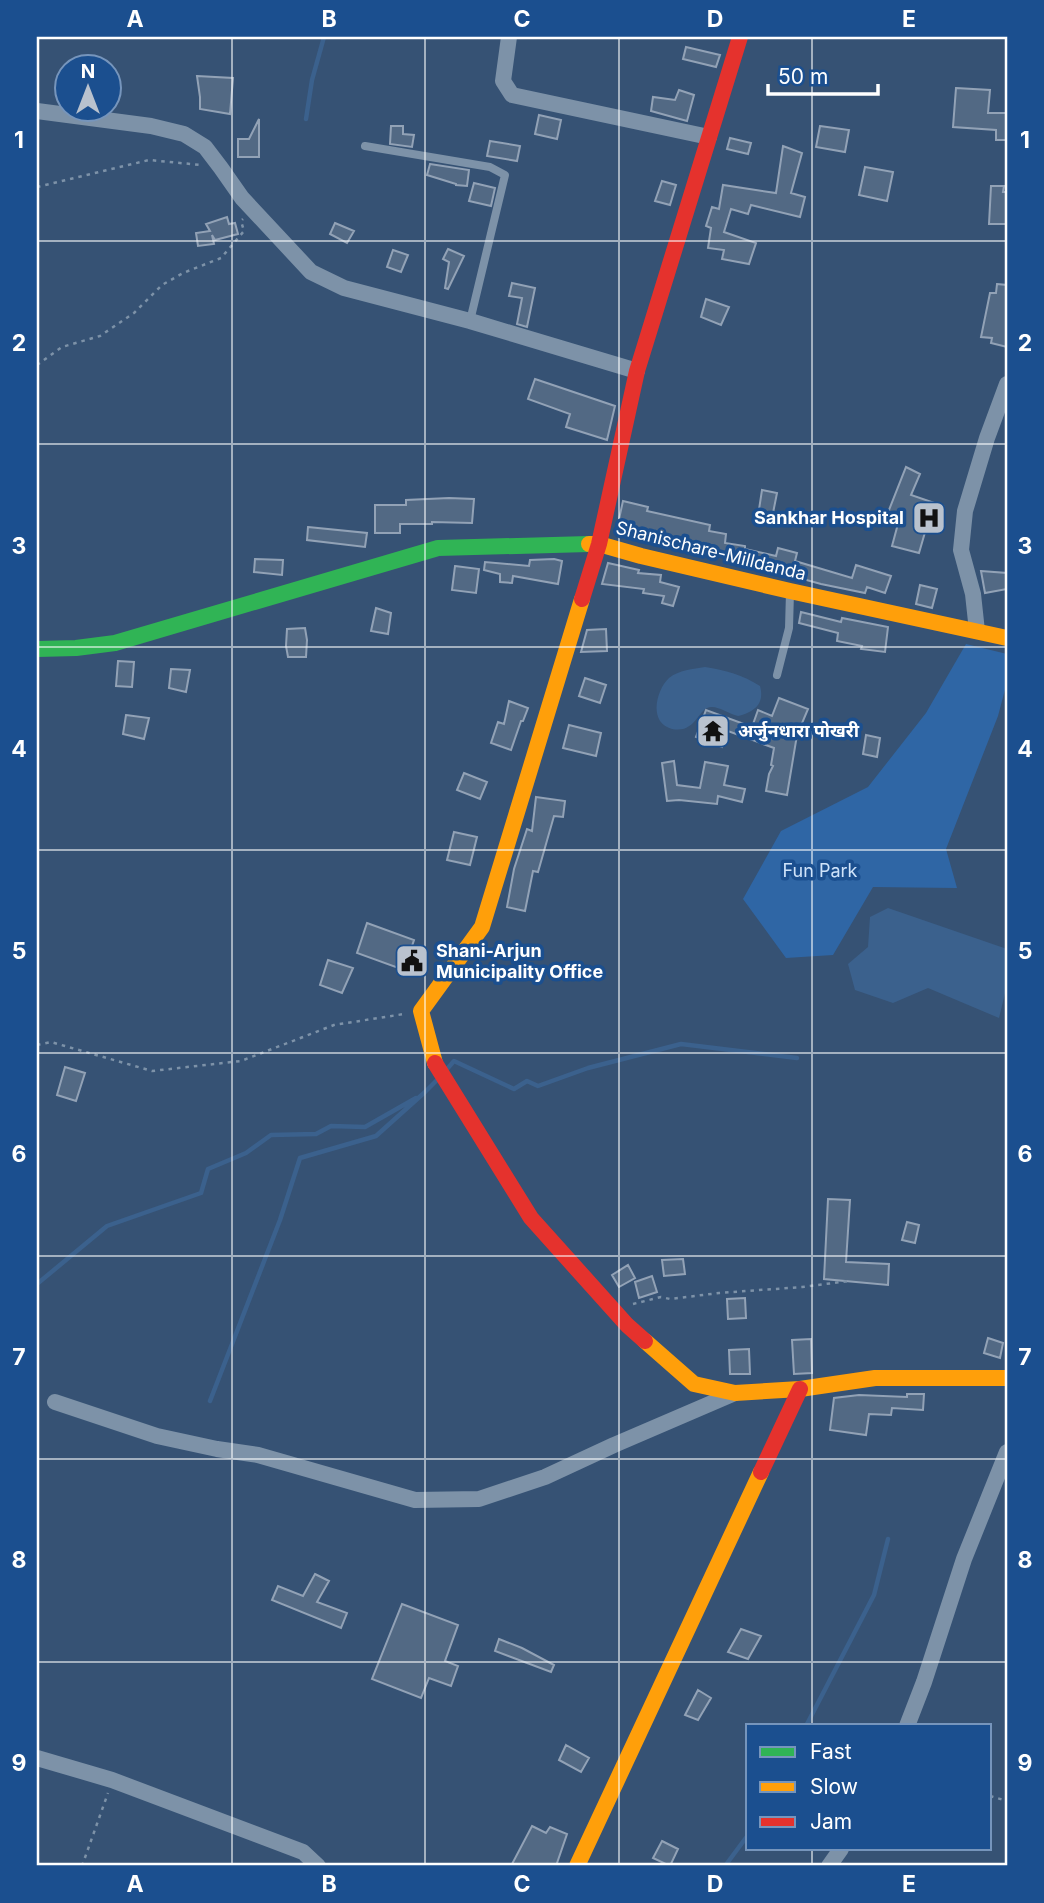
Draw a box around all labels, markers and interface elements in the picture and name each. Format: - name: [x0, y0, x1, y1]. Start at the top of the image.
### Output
- text: A: [126, 5, 144, 33]
- text: B: [321, 5, 337, 33]
- text: C: [513, 5, 531, 33]
- text: D: [707, 5, 723, 33]
- text: E: [902, 5, 916, 33]
- north arrow: [52, 52, 122, 122]
- scale bar: [768, 52, 878, 96]
- text: N: [81, 60, 95, 83]
- text: 50 m: [778, 64, 828, 89]
- text: 1: [14, 126, 24, 154]
- text: 1: [1020, 126, 1030, 154]
- text: 2: [12, 329, 26, 357]
- text: 2: [1018, 329, 1032, 357]
- hospital icon: Sankhar Hospital: [910, 499, 948, 537]
- place label: Sankhar Hospital: [754, 507, 904, 528]
- street label: Shanischare-Milldanda: [614, 517, 808, 584]
- text: 3: [12, 532, 26, 560]
- text: 3: [1018, 532, 1032, 560]
- temple icon: अर्जुनधारा पोखरी: [694, 712, 732, 750]
- place label: अर्जुनधारा पोखरी: [738, 720, 860, 742]
- text: 4: [11, 735, 27, 763]
- text: 4: [1017, 735, 1033, 763]
- park label: Fun Park: [783, 860, 858, 881]
- text: 5: [12, 937, 26, 965]
- text: 5: [1018, 937, 1032, 965]
- place label: Shani-Arjun Municipality Office: [436, 940, 603, 982]
- public building icon: Shani-Arjun Municipality Office: [393, 942, 431, 980]
- text: 6: [12, 1140, 26, 1168]
- text: 6: [1018, 1140, 1032, 1168]
- text: 7: [12, 1343, 26, 1371]
- text: 7: [1018, 1343, 1032, 1371]
- text: 8: [12, 1546, 26, 1574]
- text: 8: [1018, 1546, 1032, 1574]
- legend: [746, 1724, 992, 1850]
- text: Fast: [810, 1739, 852, 1764]
- text: 9: [12, 1749, 26, 1777]
- text: 9: [1018, 1749, 1032, 1777]
- text: Slow: [810, 1774, 858, 1799]
- text: Jam: [810, 1809, 852, 1834]
- text: A: [126, 1870, 144, 1898]
- text: B: [321, 1870, 337, 1898]
- text: C: [513, 1870, 531, 1898]
- text: D: [707, 1870, 723, 1898]
- text: E: [902, 1870, 916, 1898]

